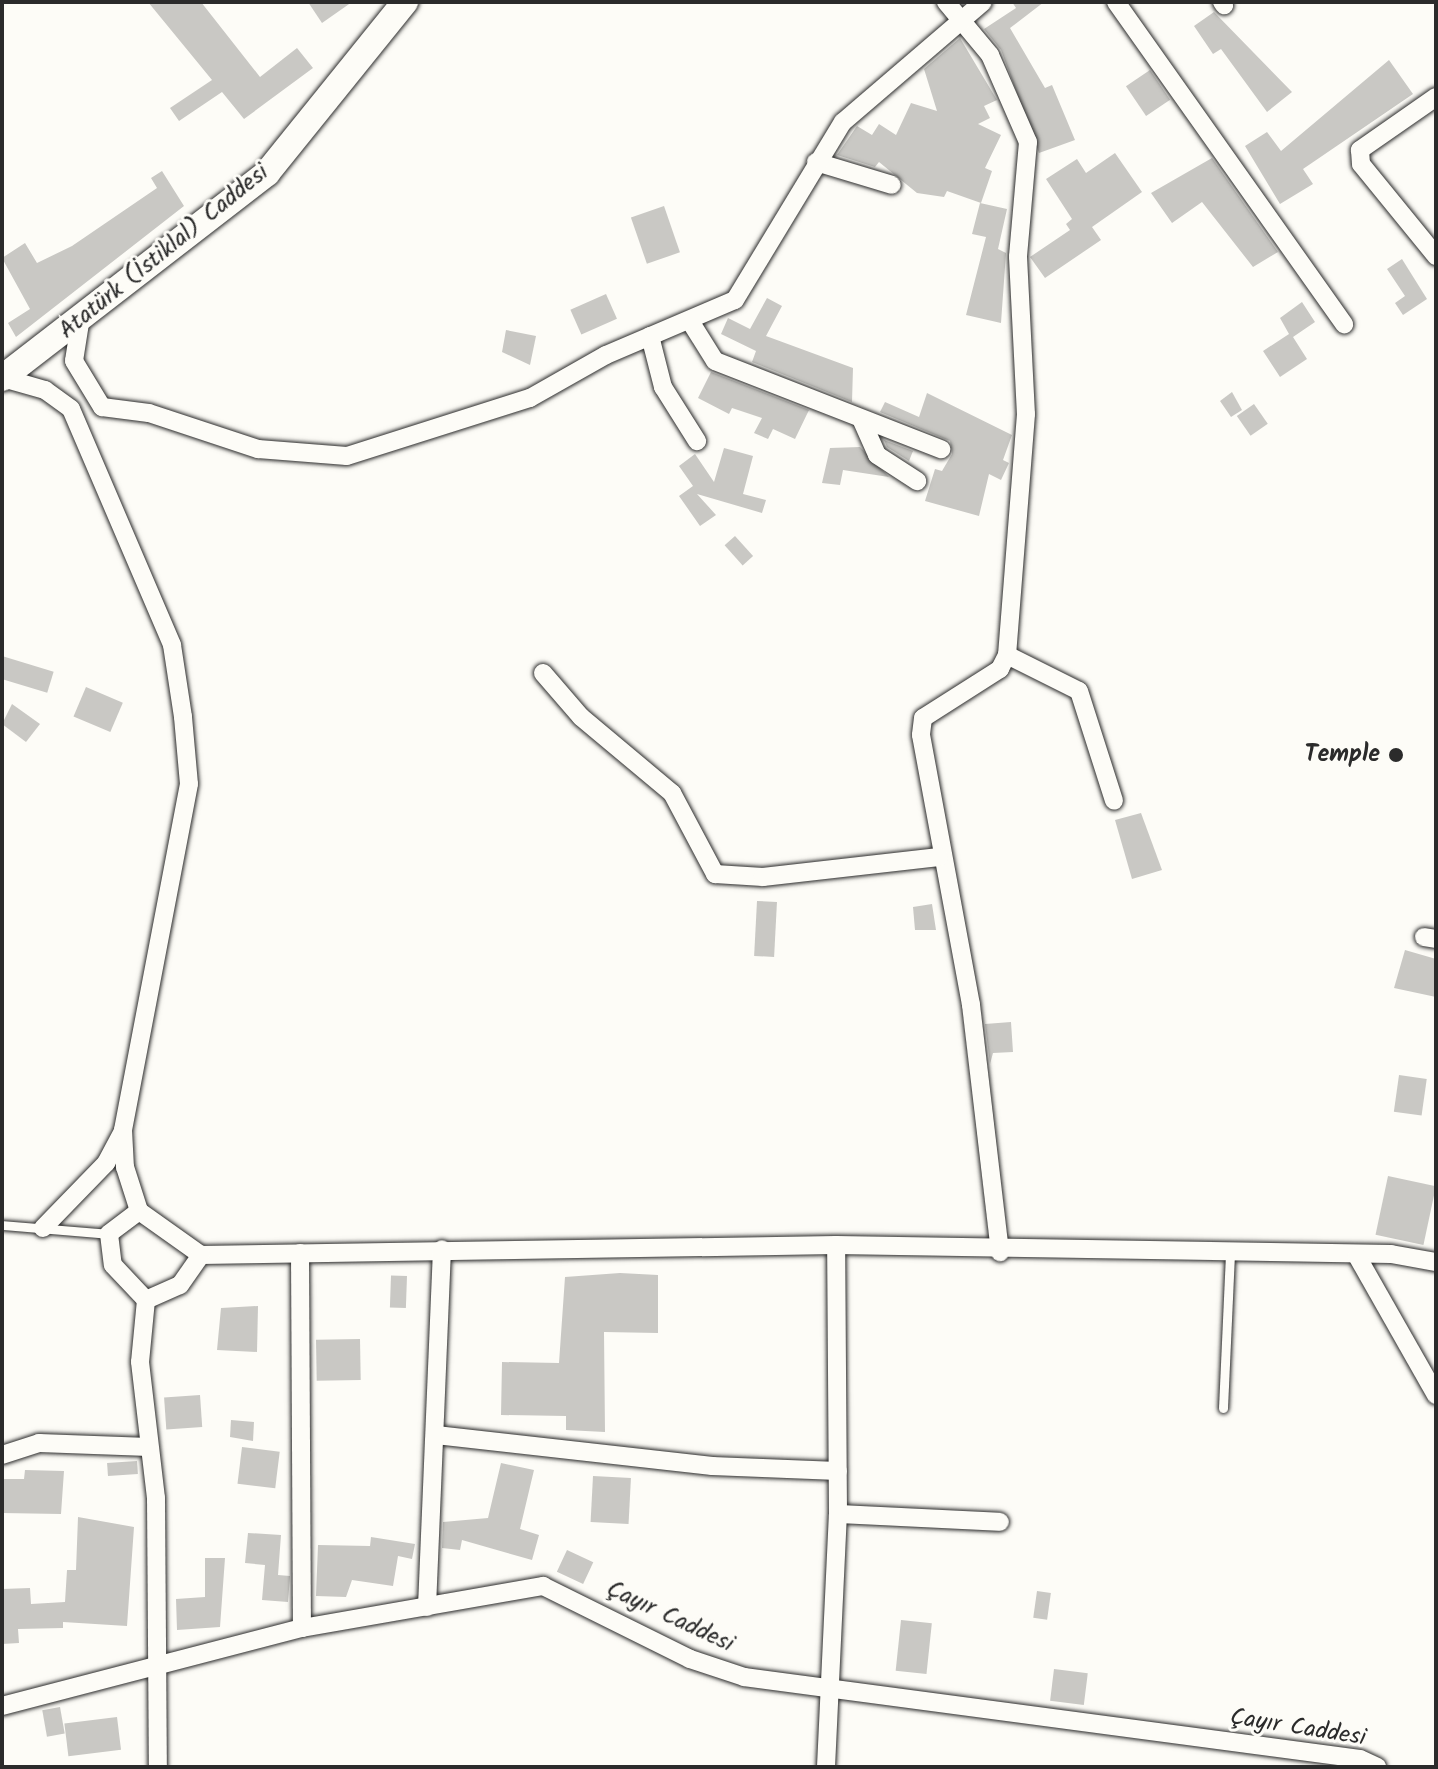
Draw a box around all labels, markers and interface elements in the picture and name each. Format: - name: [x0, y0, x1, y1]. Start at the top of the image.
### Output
- street label: Atatürk (İstiklal) Caddesi: [53, 159, 275, 345]
- place label: Temple: [1305, 741, 1380, 769]
- marker: Temple: [1387, 746, 1405, 764]
- street label: Çayır Caddesi: [602, 1575, 738, 1659]
- street label: Çayır Caddesi: [1228, 1703, 1368, 1753]

